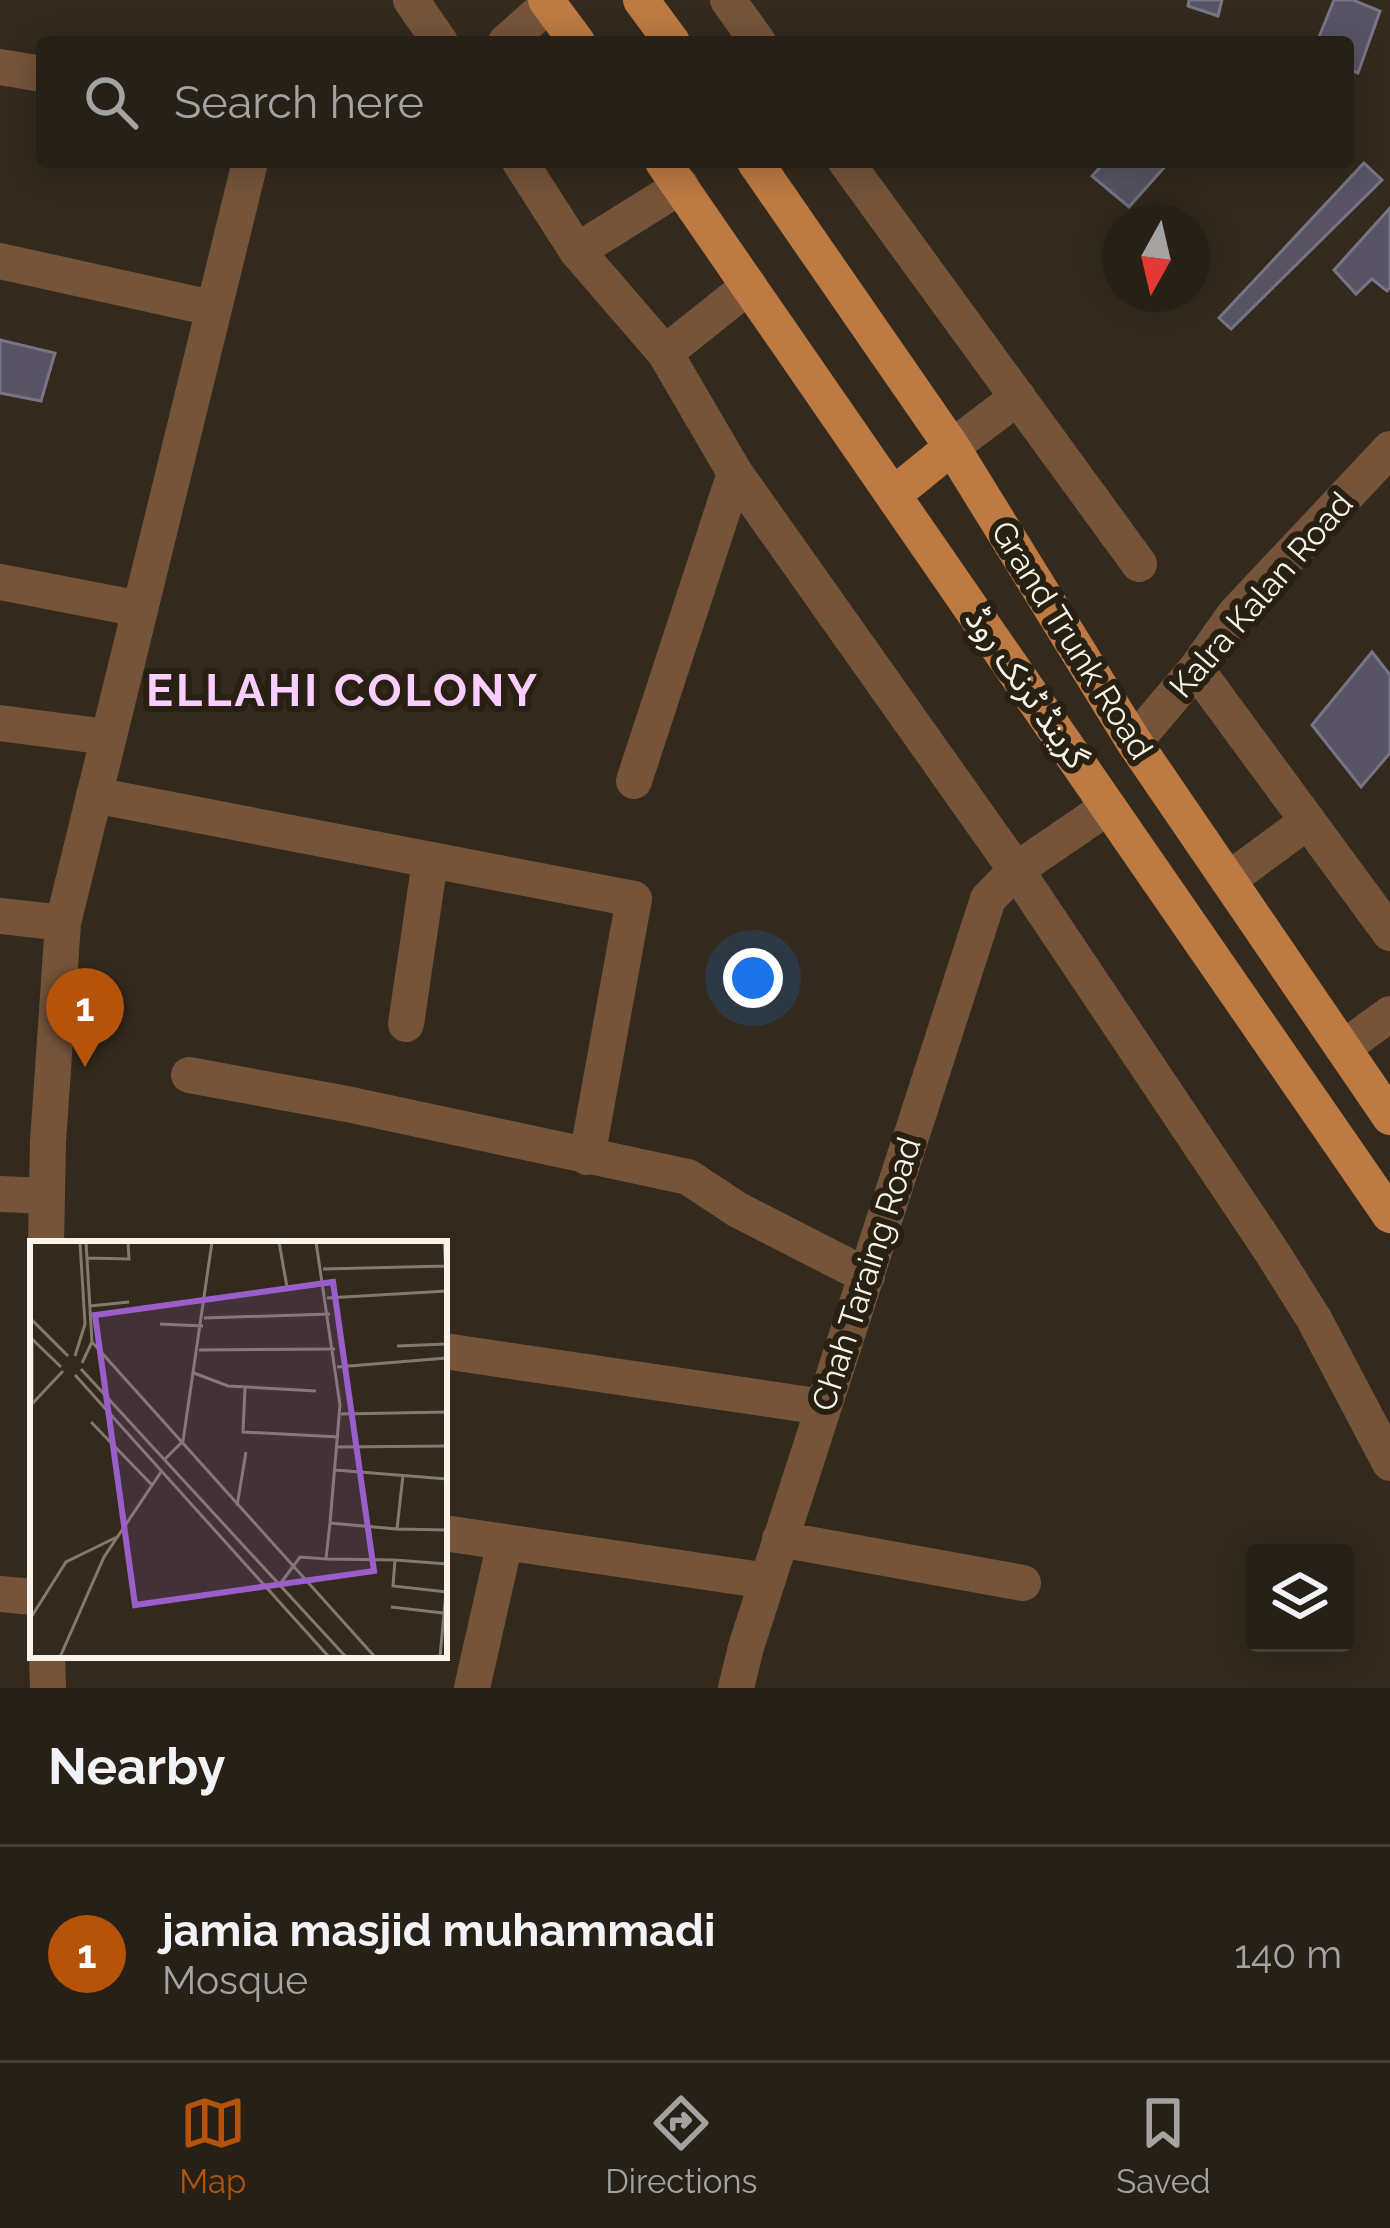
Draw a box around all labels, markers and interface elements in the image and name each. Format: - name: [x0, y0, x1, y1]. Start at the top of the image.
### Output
- search box: [36, 36, 1354, 168]
- icon: search: [78, 69, 144, 135]
- text: Search here: [174, 76, 424, 129]
- north arrow: [1102, 204, 1210, 312]
- street label: Kalra Kalan Road: [1161, 484, 1361, 706]
- street label: Grand Trunk Road: [983, 514, 1161, 766]
- street label: گرینڈ ٹرنک روڈ: [957, 600, 1097, 776]
- district label: ELLAHI COLONY: [146, 664, 540, 717]
- your location: [723, 948, 783, 1008]
- pin: 1: [46, 968, 124, 1067]
- street label: Chah Taraing Road: [803, 1132, 929, 1416]
- inset map: [30, 1241, 447, 1658]
- map controls: [1246, 1544, 1354, 1652]
- button: layers: [1246, 1544, 1354, 1652]
- text: Nearby: [48, 1736, 225, 1796]
- text: jamia masjid muhammadi: [162, 1904, 715, 1957]
- text: 1: [77, 1931, 97, 1977]
- text: 140 m: [1234, 1931, 1342, 1977]
- text: Mosque: [162, 1957, 308, 2003]
- tab: Map: [179, 2090, 246, 2201]
- tab: Directions: [605, 2090, 758, 2201]
- tab: Saved: [1116, 2090, 1211, 2201]

